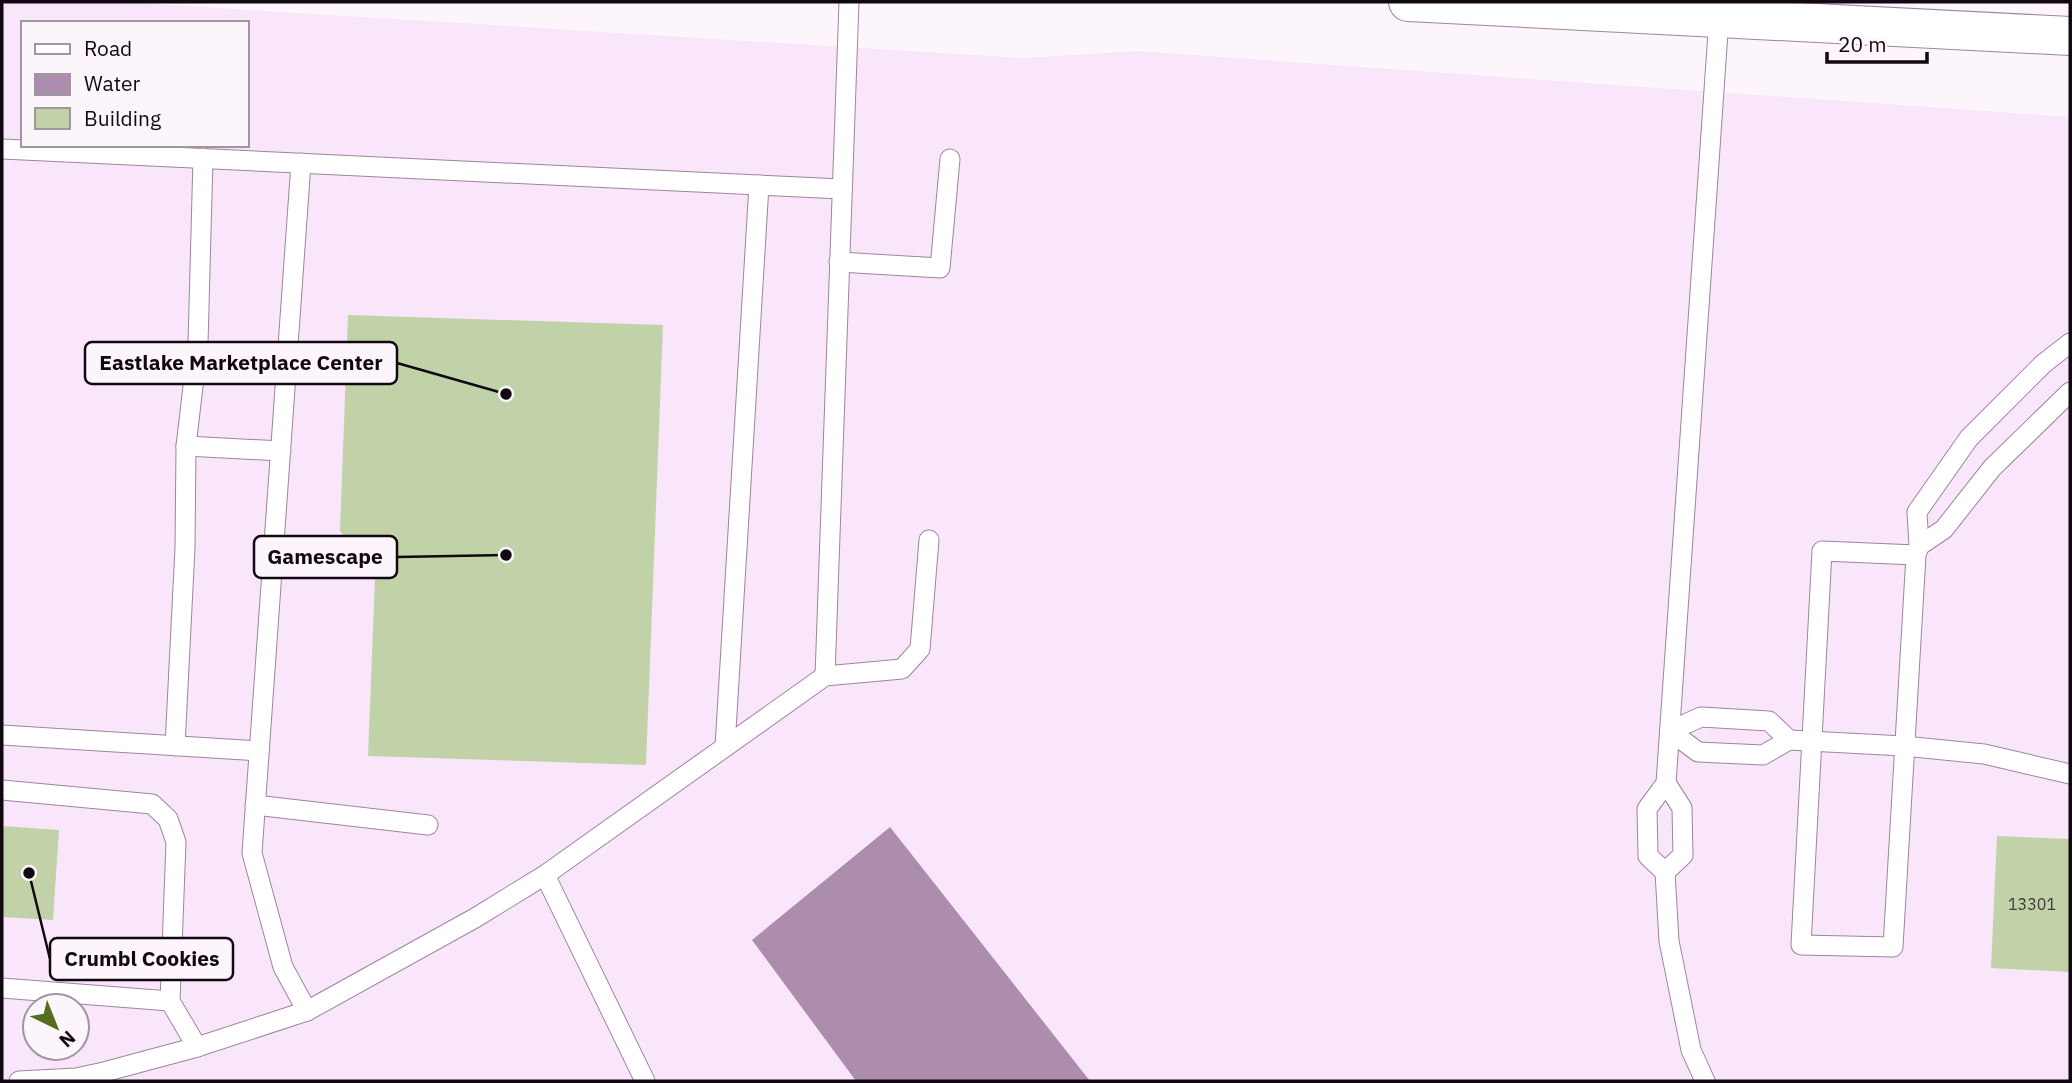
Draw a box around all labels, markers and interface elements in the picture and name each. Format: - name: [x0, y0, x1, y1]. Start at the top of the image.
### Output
- legend: [21, 21, 248, 147]
- scale bar: [1827, 21, 1927, 65]
- text: 20 m: [1838, 30, 1887, 58]
- text: Road: [84, 34, 132, 62]
- text: Water: [84, 69, 141, 97]
- text: Building: [84, 104, 161, 132]
- callout: Eastlake Marketplace Center: [85, 342, 397, 384]
- text: Eastlake Marketplace Center: [99, 348, 383, 376]
- callout: Gamescape: [254, 536, 397, 578]
- text: Gamescape: [267, 542, 383, 570]
- house number: 13301: [2008, 894, 2056, 914]
- callout: Crumbl Cookies: [50, 938, 233, 980]
- text: Crumbl Cookies: [64, 944, 220, 972]
- north arrow: [21, 992, 91, 1062]
- text: N: [54, 1026, 81, 1053]

